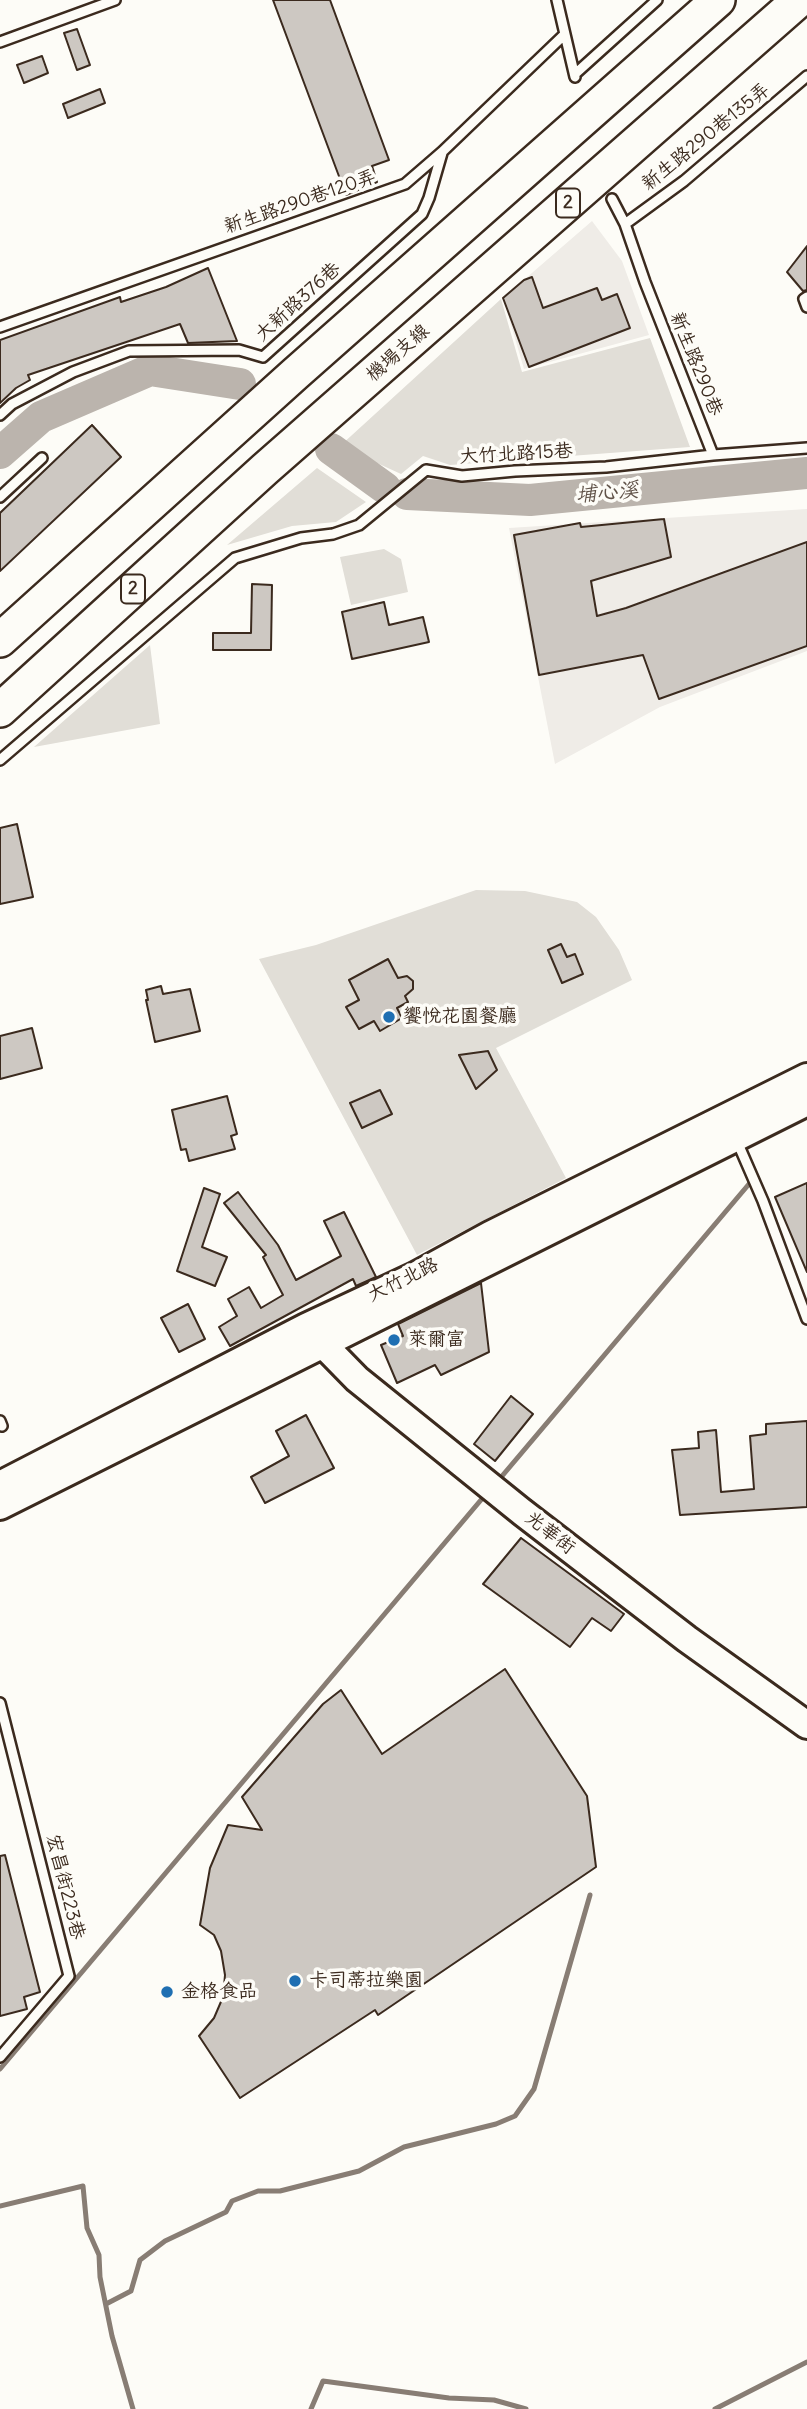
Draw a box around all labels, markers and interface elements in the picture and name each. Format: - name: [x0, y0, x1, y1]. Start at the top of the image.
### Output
- street label: 新生路290巷135弄: [637, 78, 775, 196]
- street label: 新生路290巷120弄: [221, 165, 379, 239]
- road number: 2: [556, 188, 580, 218]
- street label: 大新路376巷: [251, 258, 345, 346]
- street label: 新生路290巷: [665, 309, 727, 419]
- street label: 機場支線: [362, 319, 434, 387]
- street label: 大竹北路15巷: [459, 440, 573, 468]
- water label: 埔心溪: [575, 478, 639, 508]
- road number: 2: [121, 574, 145, 604]
- place label: 饗悅花園餐廳: [403, 1006, 517, 1028]
- marker: 饗悅花園餐廳: [381, 1009, 397, 1025]
- street label: 大竹北路: [364, 1253, 442, 1307]
- place label: 萊爾富: [408, 1329, 465, 1351]
- marker: 萊爾富: [386, 1332, 402, 1348]
- street label: 光華街: [521, 1506, 579, 1560]
- street label: 宏昌街223巷: [41, 1832, 89, 1942]
- place label: 卡司蒂拉樂園: [309, 1970, 423, 1992]
- marker: 卡司蒂拉樂園: [287, 1973, 303, 1989]
- place label: 金格食品: [181, 1981, 257, 2003]
- marker: 金格食品: [159, 1984, 175, 2000]

